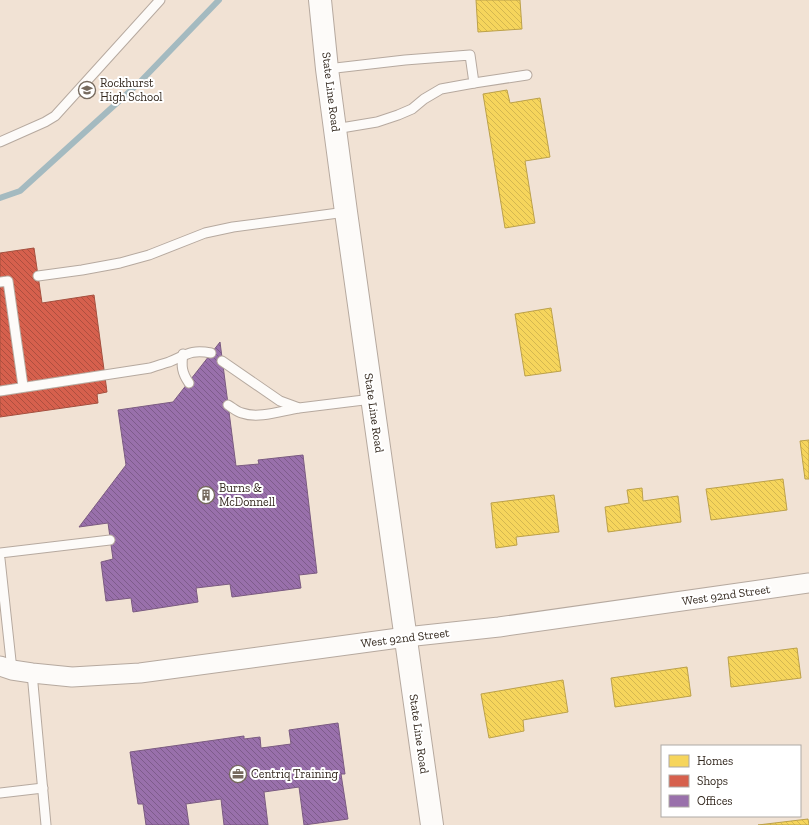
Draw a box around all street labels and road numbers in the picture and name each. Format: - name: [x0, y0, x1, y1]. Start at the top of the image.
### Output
- street label: State Line Road: [319, 51, 343, 133]
- street label: State Line Road: [361, 372, 387, 454]
- street label: West 92nd Street: [681, 582, 772, 608]
- street label: West 92nd Street: [360, 626, 451, 650]
- street label: State Line Road: [406, 693, 432, 775]

